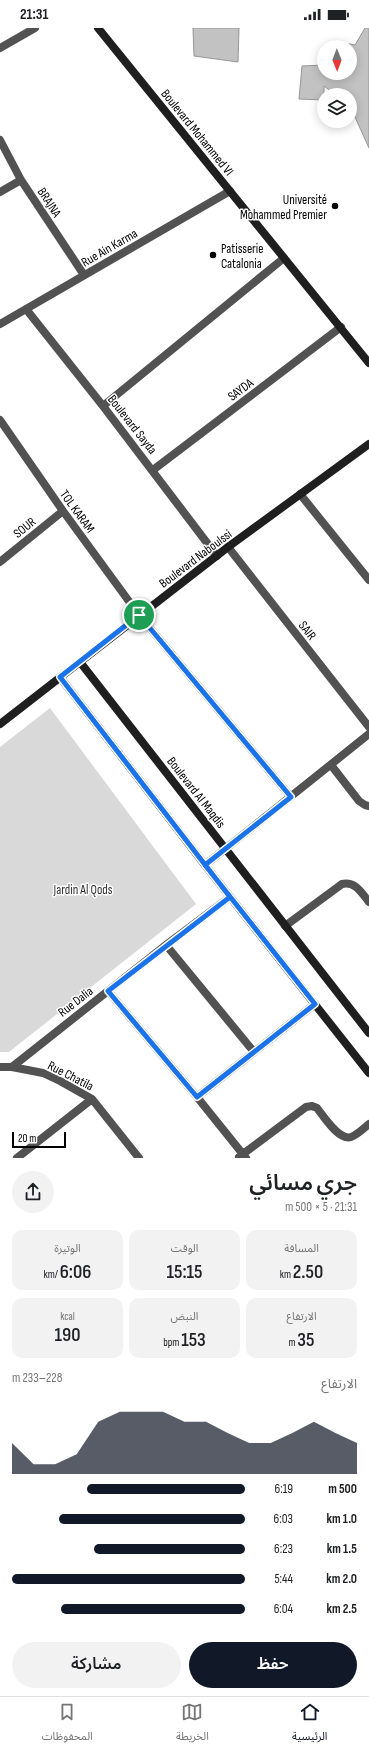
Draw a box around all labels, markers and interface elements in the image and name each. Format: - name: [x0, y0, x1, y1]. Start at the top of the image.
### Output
- text: 21:31: [20, 5, 48, 24]
- north arrow: [317, 40, 357, 80]
- map controls: [317, 40, 357, 128]
- street label: Boulevard Mohammed VI: [157, 86, 237, 179]
- button: layers: [317, 88, 357, 128]
- street label: BRAJNA: [34, 185, 65, 221]
- place label: Université Mohammed Premier: [240, 192, 327, 223]
- marker: Université Mohammed Premier: [330, 201, 340, 211]
- street label: Rue Ain Karma: [79, 225, 140, 270]
- place label: Patisserie Catalonia: [221, 241, 264, 272]
- marker: Patisserie Catalonia: [208, 250, 218, 260]
- street label: SAYDA: [225, 375, 257, 405]
- street label: Boulevard Sayda: [104, 392, 160, 457]
- street label: TOL KARAM: [56, 487, 98, 536]
- street label: SOUR: [10, 514, 39, 542]
- street label: Boulevard Naboulssi: [156, 526, 235, 591]
- pin: [122, 598, 156, 632]
- icon: arrive: [128, 604, 150, 626]
- street label: SAIR: [295, 618, 320, 643]
- street label: Boulevard Al Maqdis: [163, 754, 229, 832]
- park label: Jardin Al Qods: [53, 882, 113, 898]
- street label: Rue Dalia: [55, 983, 96, 1020]
- street label: Rue Chatila: [45, 1058, 96, 1094]
- scale bar: [12, 1130, 66, 1149]
- text: 20 m: [18, 1132, 36, 1145]
- text: جري مسائي: [249, 1170, 357, 1197]
- button: share: [12, 1171, 54, 1213]
- text: 21:31 · 5 × 500 m: [285, 1199, 357, 1215]
- text: الوتيرة: [54, 1242, 81, 1255]
- text: الوقت: [171, 1242, 198, 1255]
- text: المسافة: [284, 1242, 319, 1255]
- text: 6:06: [60, 1260, 91, 1284]
- text: 15:15: [166, 1260, 203, 1284]
- text: 2.50: [293, 1260, 323, 1284]
- text: /km: [44, 1268, 60, 1281]
- text: km: [280, 1268, 293, 1281]
- text: kcal: [60, 1310, 75, 1323]
- text: النبض: [171, 1310, 198, 1323]
- text: الارتفاع: [286, 1310, 317, 1323]
- text: 190: [55, 1323, 80, 1347]
- text: 153: [181, 1328, 206, 1352]
- text: 35: [297, 1328, 315, 1352]
- text: bpm: [163, 1336, 181, 1349]
- text: m: [289, 1336, 297, 1349]
- text: 228–233 m: [12, 1370, 62, 1386]
- text: الارتفاع: [321, 1376, 357, 1392]
- text: 6:19: [275, 1481, 293, 1497]
- text: 500 m: [328, 1481, 357, 1497]
- text: 6:03: [274, 1511, 293, 1527]
- text: 1.0 km: [327, 1511, 357, 1527]
- text: 6:23: [274, 1541, 293, 1557]
- text: 1.5 km: [327, 1541, 357, 1557]
- text: 5:44: [274, 1571, 293, 1587]
- text: 2.0 km: [326, 1571, 357, 1587]
- text: 6:04: [274, 1601, 293, 1617]
- text: 2.5 km: [326, 1601, 357, 1617]
- button: مشاركة: [12, 1642, 181, 1688]
- button: حفظ: [189, 1642, 357, 1688]
- tab: المحفوظات: [42, 1701, 93, 1748]
- tab: الخريطة: [176, 1701, 209, 1748]
- tab: الرئيسية: [292, 1701, 327, 1748]

